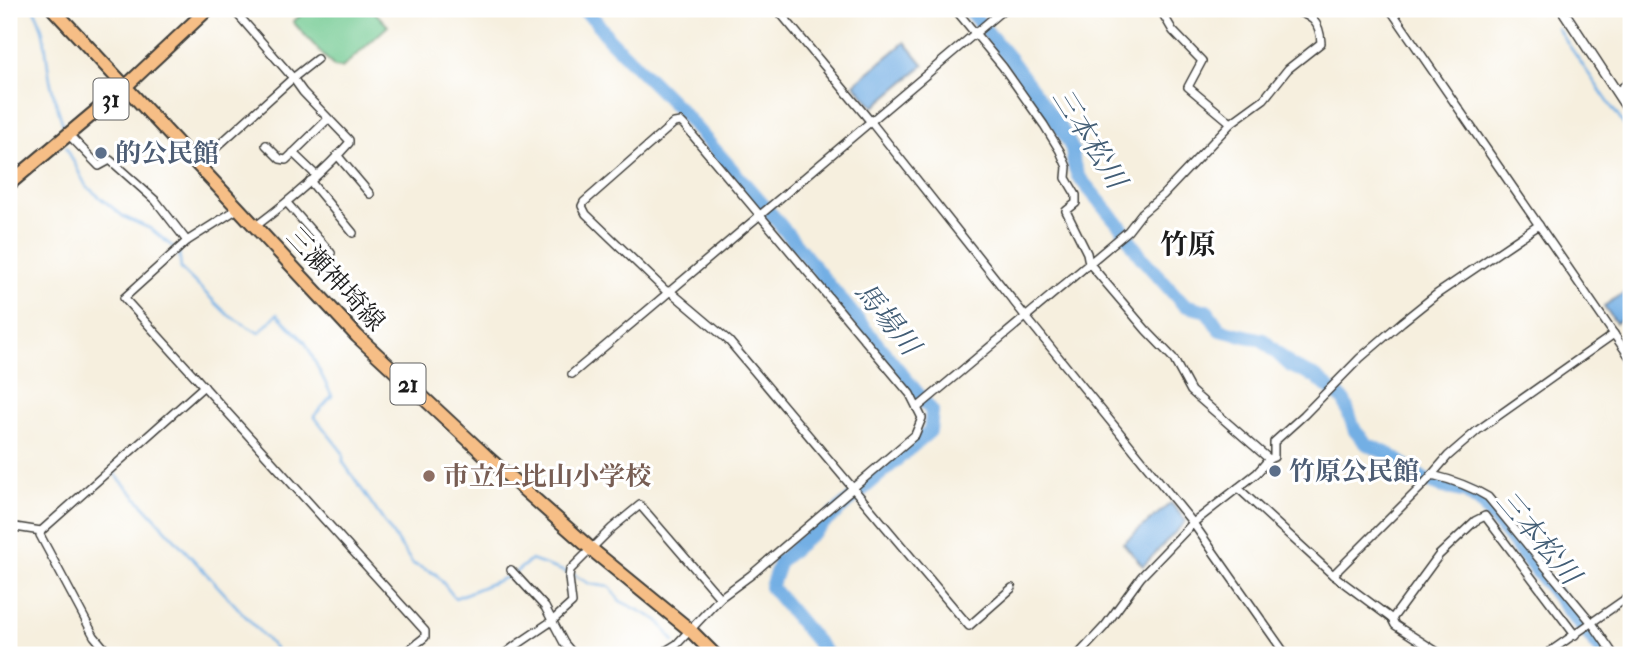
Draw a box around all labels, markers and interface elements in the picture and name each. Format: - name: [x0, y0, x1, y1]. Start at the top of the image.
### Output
- road number: 31: [94, 78, 128, 119]
- water label: 三本松川: [1044, 82, 1135, 198]
- place label: 的公民館: [115, 138, 219, 170]
- marker: 的公民館: [93, 145, 109, 161]
- street label: 三瀬神埼線: [279, 221, 391, 338]
- district label: 竹原: [1160, 228, 1216, 263]
- water label: 馬場川: [847, 275, 929, 365]
- road number: 21: [390, 363, 426, 404]
- place label: 竹原公民館: [1289, 456, 1419, 488]
- place label: 市立仁比山小学校: [443, 461, 651, 493]
- marker: 竹原公民館: [1267, 463, 1283, 479]
- marker: 市立仁比山小学校: [421, 468, 437, 484]
- water label: 三本松川: [1488, 484, 1589, 594]

